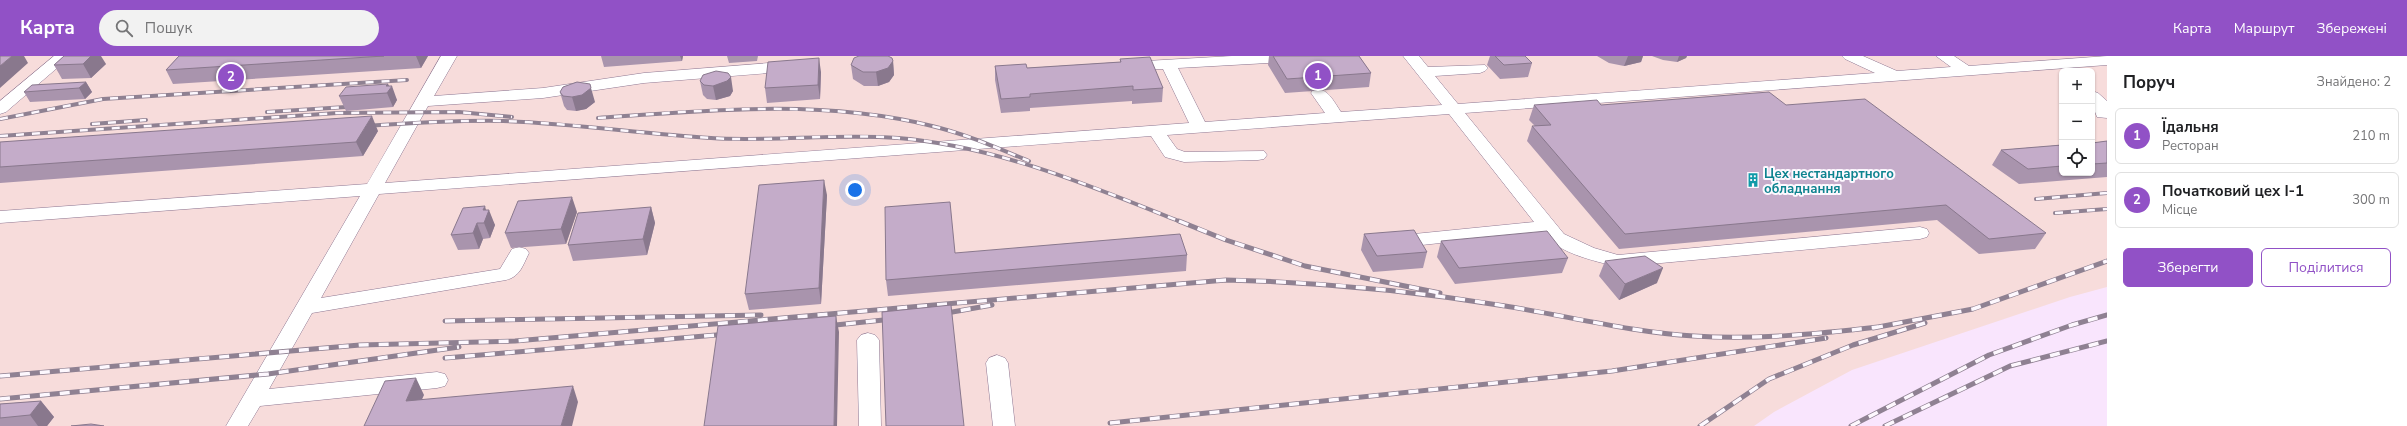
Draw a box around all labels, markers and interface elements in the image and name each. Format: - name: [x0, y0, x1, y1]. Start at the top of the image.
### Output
- search box: [99, 10, 379, 46]
- text: Карта: [20, 15, 75, 41]
- icon: search: [113, 17, 135, 39]
- text: Пошук: [145, 18, 192, 38]
- text: Карта: [2173, 19, 2212, 38]
- text: Маршрут: [2234, 19, 2294, 38]
- text: Збережені: [2316, 19, 2387, 38]
- pin: 1: [1305, 61, 1331, 91]
- pin: 2: [218, 62, 244, 92]
- map controls: [2059, 68, 2095, 176]
- button: +: [2059, 68, 2095, 104]
- text: Поруч: [2123, 71, 2175, 94]
- text: Знайдено: 2: [2317, 73, 2391, 91]
- button: −: [2059, 104, 2095, 140]
- text: Їдальня: [2162, 117, 2219, 137]
- text: 1: [2133, 127, 2141, 145]
- text: 210 m: [2352, 127, 2390, 145]
- text: Ресторан: [2162, 137, 2219, 155]
- button: locate: [2059, 140, 2095, 176]
- place label: Цех нестандартного обладнання: [1764, 165, 1894, 198]
- building icon: Цех нестандартного обладнання: [1745, 172, 1761, 188]
- your location: [845, 180, 865, 200]
- text: Початковий цех І-1: [2162, 181, 2304, 201]
- text: 2: [2133, 191, 2141, 209]
- text: 300 m: [2352, 191, 2390, 209]
- text: Місце: [2162, 201, 2197, 219]
- button: Зберегти: [2123, 248, 2253, 287]
- button: Поділитися: [2261, 248, 2391, 287]

